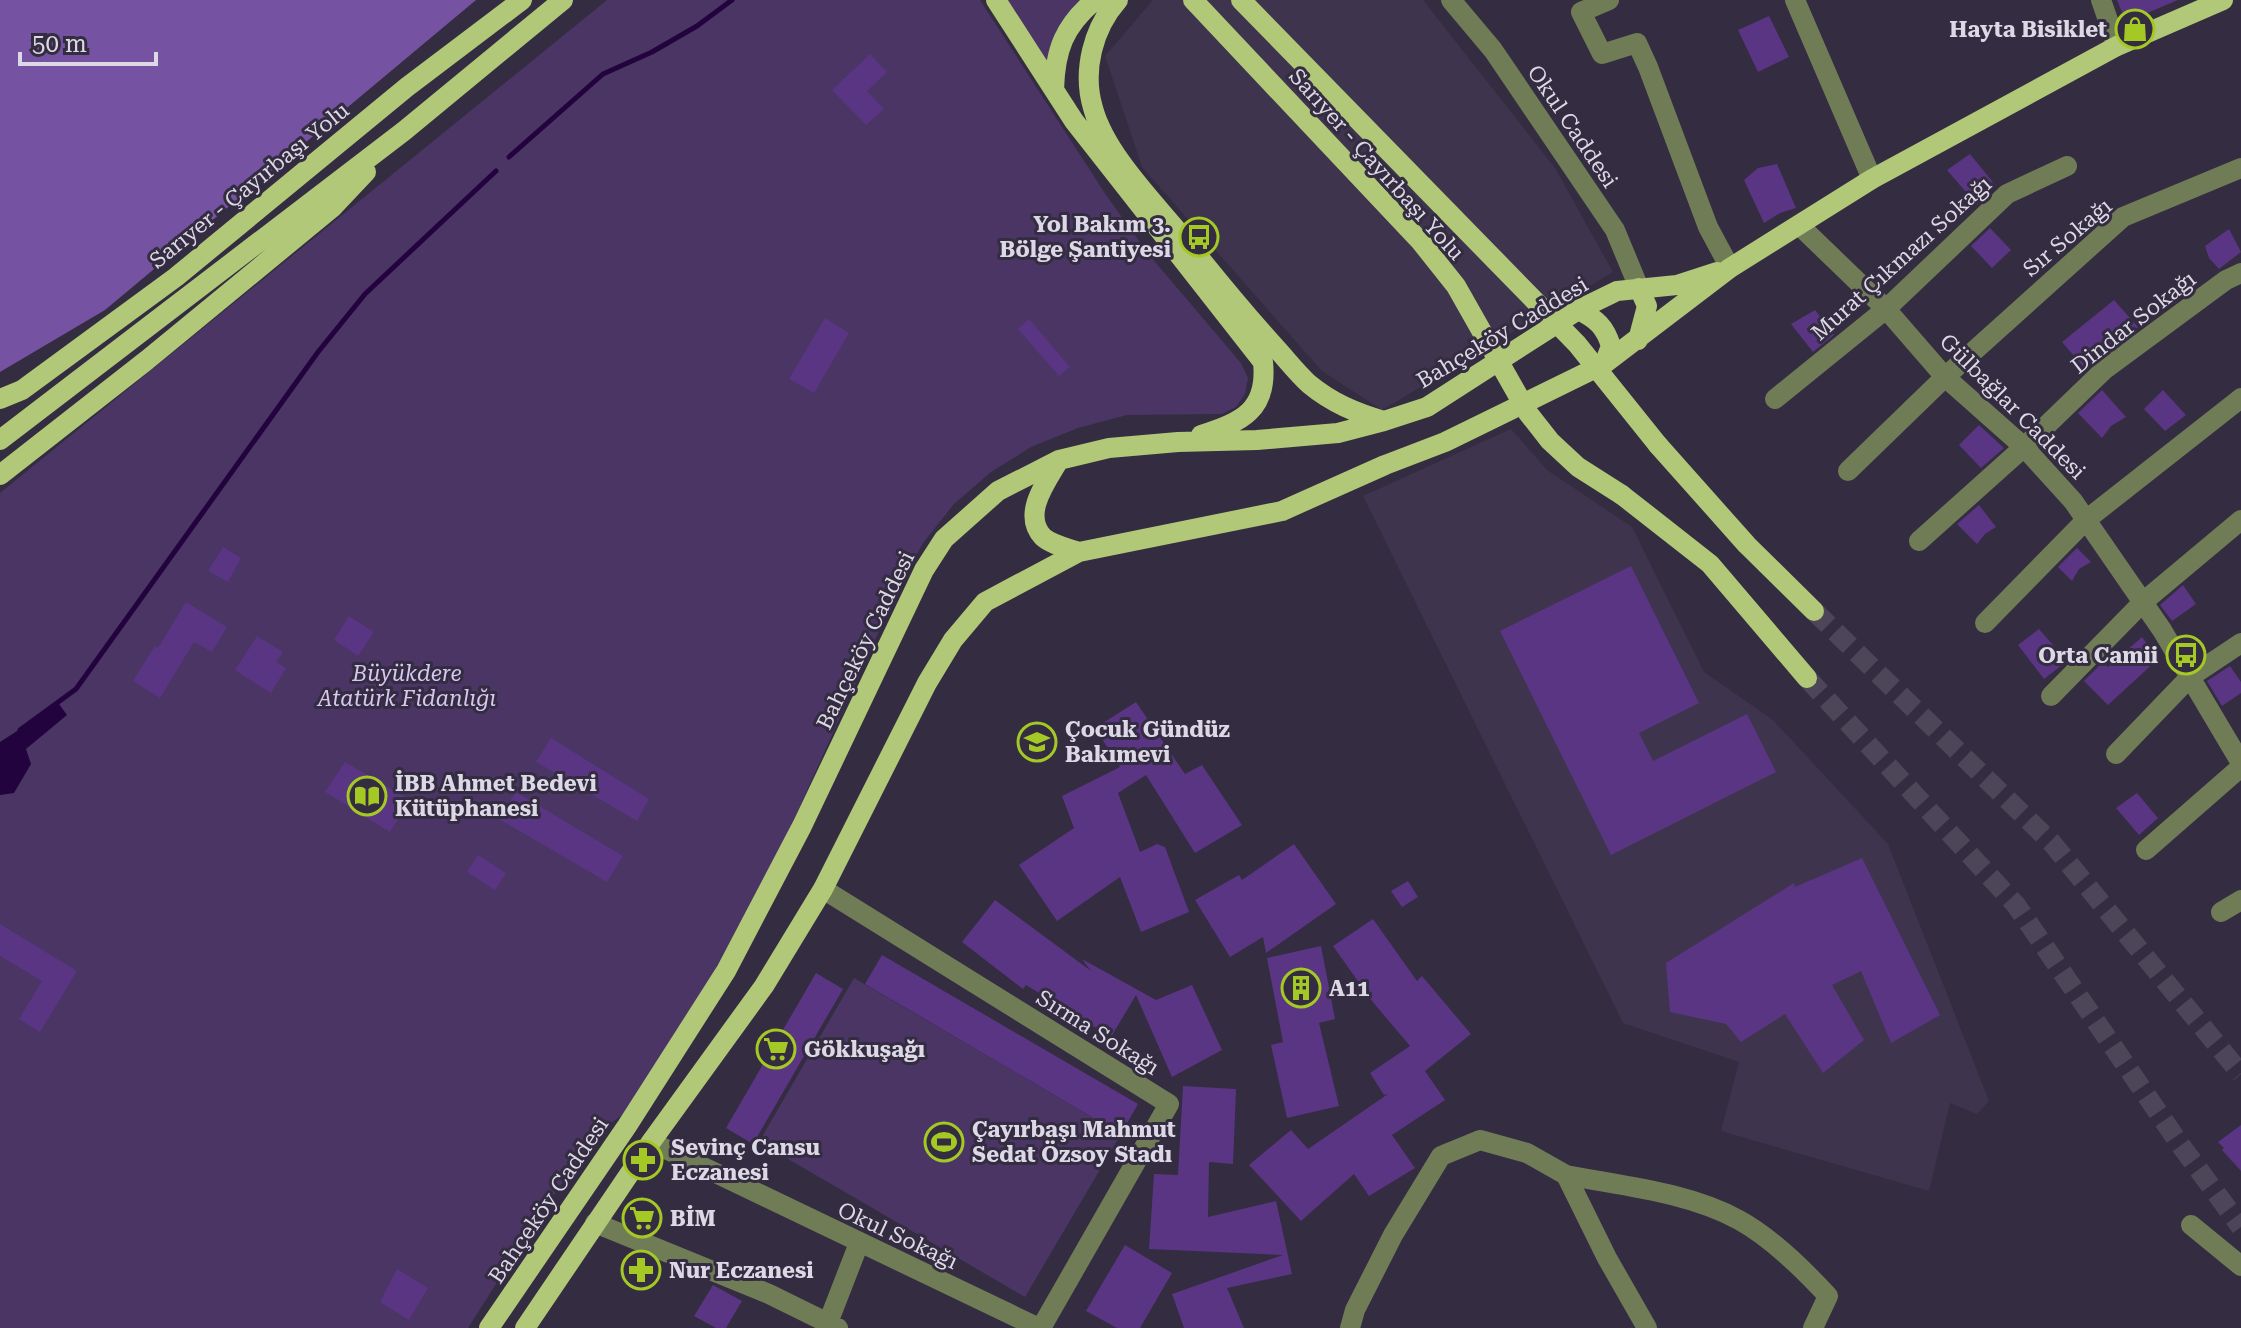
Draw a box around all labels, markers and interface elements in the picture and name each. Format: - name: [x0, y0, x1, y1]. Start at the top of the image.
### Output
- shop icon: Hayta Bisiklet: [2114, 8, 2156, 50]
- scale bar: [20, 16, 156, 66]
- place label: Hayta Bisiklet: [1949, 17, 2107, 42]
- text: 50 m: [32, 30, 87, 58]
- street label: Okul Caddesi: [1522, 60, 1623, 192]
- street label: Sarıyer - Çayırbaşı Yolu: [1284, 63, 1469, 265]
- street label: Sarıyer - Çayırbaşı Yolu: [145, 97, 354, 273]
- street label: Murat Çıkmazı Sokağı: [1806, 171, 1996, 346]
- street label: Sır Sokağı: [2018, 193, 2117, 282]
- place label: Yol Bakım 3. Bölge Şantiyesi: [1000, 212, 1171, 262]
- bus stop icon: Yol Bakım 3. Bölge Şantiyesi: [1178, 216, 1220, 258]
- street label: Dindar Sokağı: [2066, 266, 2201, 379]
- street label: Bahçeköy Caddesi: [1412, 271, 1592, 393]
- street label: Gülbağlar Caddesi: [1935, 329, 2090, 484]
- street label: Bahçeköy Caddesi: [811, 547, 919, 733]
- bus stop icon: Orta Camii: [2165, 634, 2207, 676]
- place label: Orta Camii: [2038, 643, 2158, 668]
- park label: Büyükdere Atatürk Fidanlığı: [316, 661, 496, 711]
- place label: Çocuk Gündüz Bakımevi: [1065, 717, 1230, 767]
- school or university icon: Çocuk Gündüz Bakımevi: [1016, 721, 1058, 763]
- place label: İBB Ahmet Bedevi Kütüphanesi: [395, 770, 597, 821]
- library icon: İBB Ahmet Bedevi Kütüphanesi: [346, 775, 388, 817]
- building icon: A11: [1280, 967, 1322, 1009]
- place label: A11: [1329, 976, 1370, 1001]
- street label: Sırma Sokağı: [1032, 985, 1164, 1080]
- supermarket icon: Gökkuşağı: [755, 1028, 797, 1070]
- place label: Gökkuşağı: [804, 1037, 925, 1062]
- street label: Bahçeköy Caddesi: [484, 1112, 613, 1288]
- place label: Çayırbaşı Mahmut Sedat Özsoy Stadı: [972, 1117, 1176, 1167]
- sports icon: Çayırbaşı Mahmut Sedat Özsoy Stadı: [923, 1121, 965, 1163]
- place label: Sevinç Cansu Eczanesi: [671, 1135, 821, 1185]
- pharmacy icon: Sevinç Cansu Eczanesi: [622, 1139, 664, 1181]
- supermarket icon: BİM: [621, 1197, 663, 1239]
- street label: Okul Sokağı: [834, 1197, 962, 1274]
- place label: BİM: [670, 1205, 716, 1231]
- pharmacy icon: Nur Eczanesi: [620, 1249, 662, 1291]
- place label: Nur Eczanesi: [669, 1258, 814, 1283]

